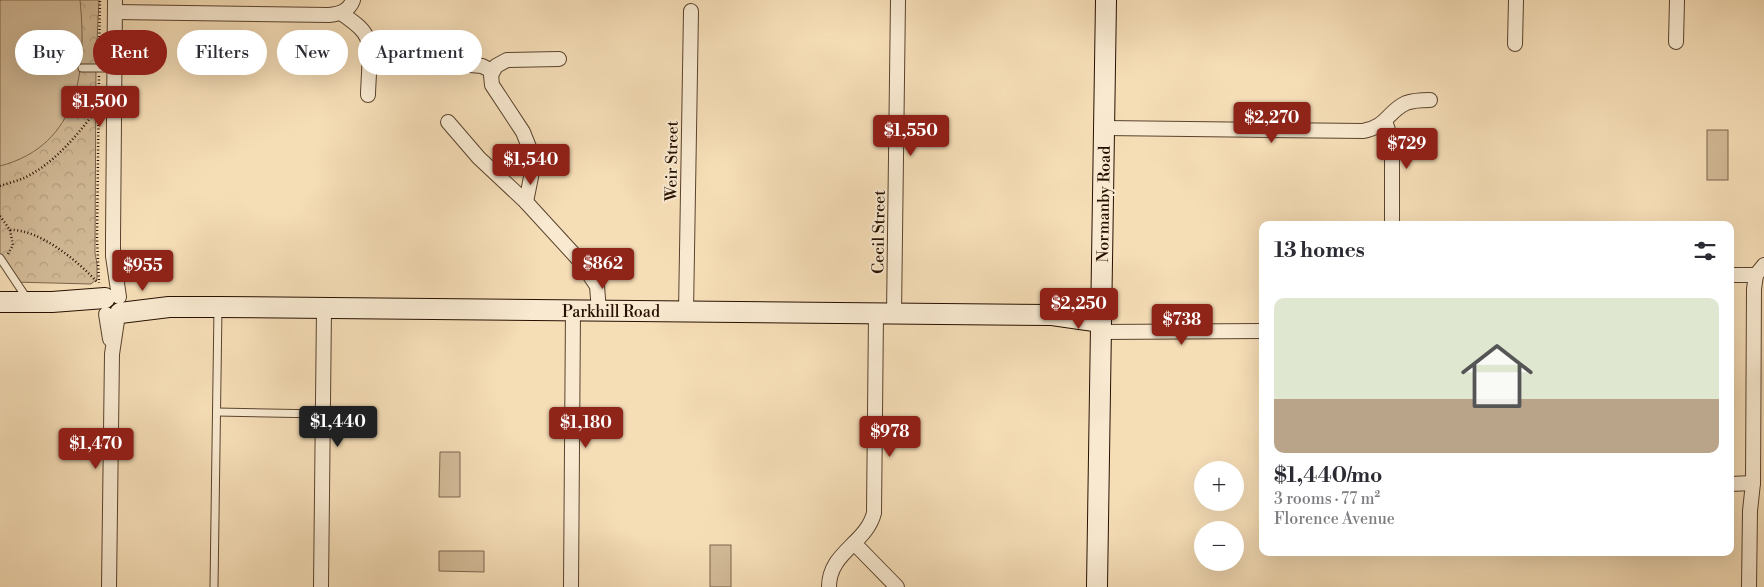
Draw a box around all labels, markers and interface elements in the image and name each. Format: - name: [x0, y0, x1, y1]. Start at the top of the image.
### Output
- chip: Buy: [15, 30, 83, 75]
- chip: Rent: [93, 30, 167, 75]
- chip: Filters: [177, 30, 267, 75]
- chip: New: [277, 30, 348, 75]
- chip: Apartment: [358, 30, 482, 75]
- pin: $1,500: [59, 86, 141, 128]
- text: $1,500: [72, 92, 128, 112]
- pin: $2,270: [1231, 102, 1313, 144]
- text: $2,270: [1245, 108, 1299, 128]
- pin: $1,550: [870, 114, 952, 157]
- street label: Weir Street: [661, 120, 683, 202]
- text: $1,550: [884, 121, 938, 141]
- pin: $729: [1377, 128, 1437, 170]
- text: $729: [1388, 134, 1426, 154]
- pin: $1,540: [490, 144, 572, 186]
- street label: Normanby Road: [1093, 146, 1115, 263]
- text: $1,540: [504, 150, 558, 170]
- street label: Cecil Street: [868, 190, 890, 274]
- icon: filters: [1691, 237, 1719, 265]
- text: 13 homes: [1274, 238, 1365, 264]
- pin: $862: [573, 248, 633, 290]
- pin: $955: [113, 250, 173, 292]
- text: $862: [583, 254, 623, 274]
- text: $955: [123, 256, 163, 276]
- pin: $2,250: [1038, 288, 1120, 330]
- text: $2,250: [1051, 294, 1107, 314]
- street label: Parkhill Road: [562, 302, 660, 322]
- pin: $738: [1152, 304, 1212, 346]
- text: $738: [1163, 310, 1201, 330]
- icon: home: [1452, 331, 1542, 421]
- pin: $1,440: [297, 406, 379, 448]
- pin: $1,180: [545, 406, 627, 449]
- text: $1,440: [310, 412, 366, 432]
- text: $1,180: [560, 413, 612, 433]
- pin: $978: [860, 416, 920, 458]
- text: $978: [871, 422, 909, 442]
- pin: $1,470: [55, 428, 137, 470]
- text: $1,470: [70, 434, 122, 454]
- map controls: [1194, 461, 1244, 571]
- button: +: [1194, 461, 1244, 511]
- text: $1,440/mo: [1274, 463, 1383, 489]
- text: 3 rooms · 77 m²: [1274, 489, 1380, 509]
- text: Florence Avenue: [1274, 509, 1395, 529]
- button: −: [1194, 521, 1244, 571]

